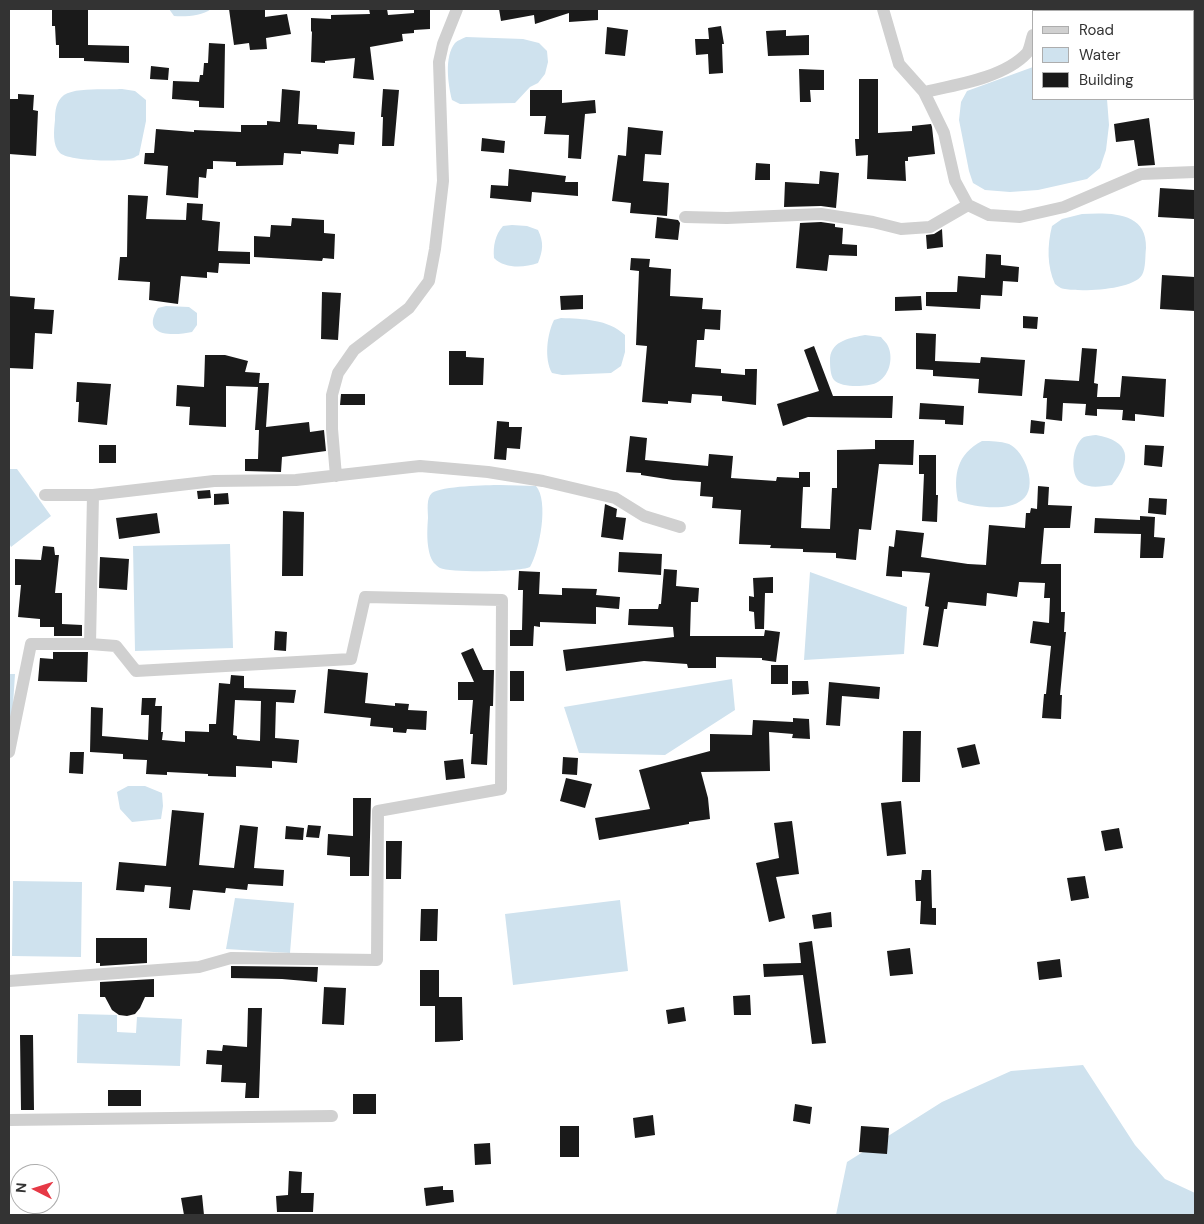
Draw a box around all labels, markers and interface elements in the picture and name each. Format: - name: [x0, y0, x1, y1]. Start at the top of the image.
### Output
- legend: [1032, 10, 1194, 100]
- text: Road: [1079, 20, 1114, 40]
- text: Water: [1079, 45, 1120, 65]
- text: Building: [1079, 70, 1134, 90]
- north arrow: [10, 1164, 60, 1214]
- text: N: [12, 1182, 30, 1194]

